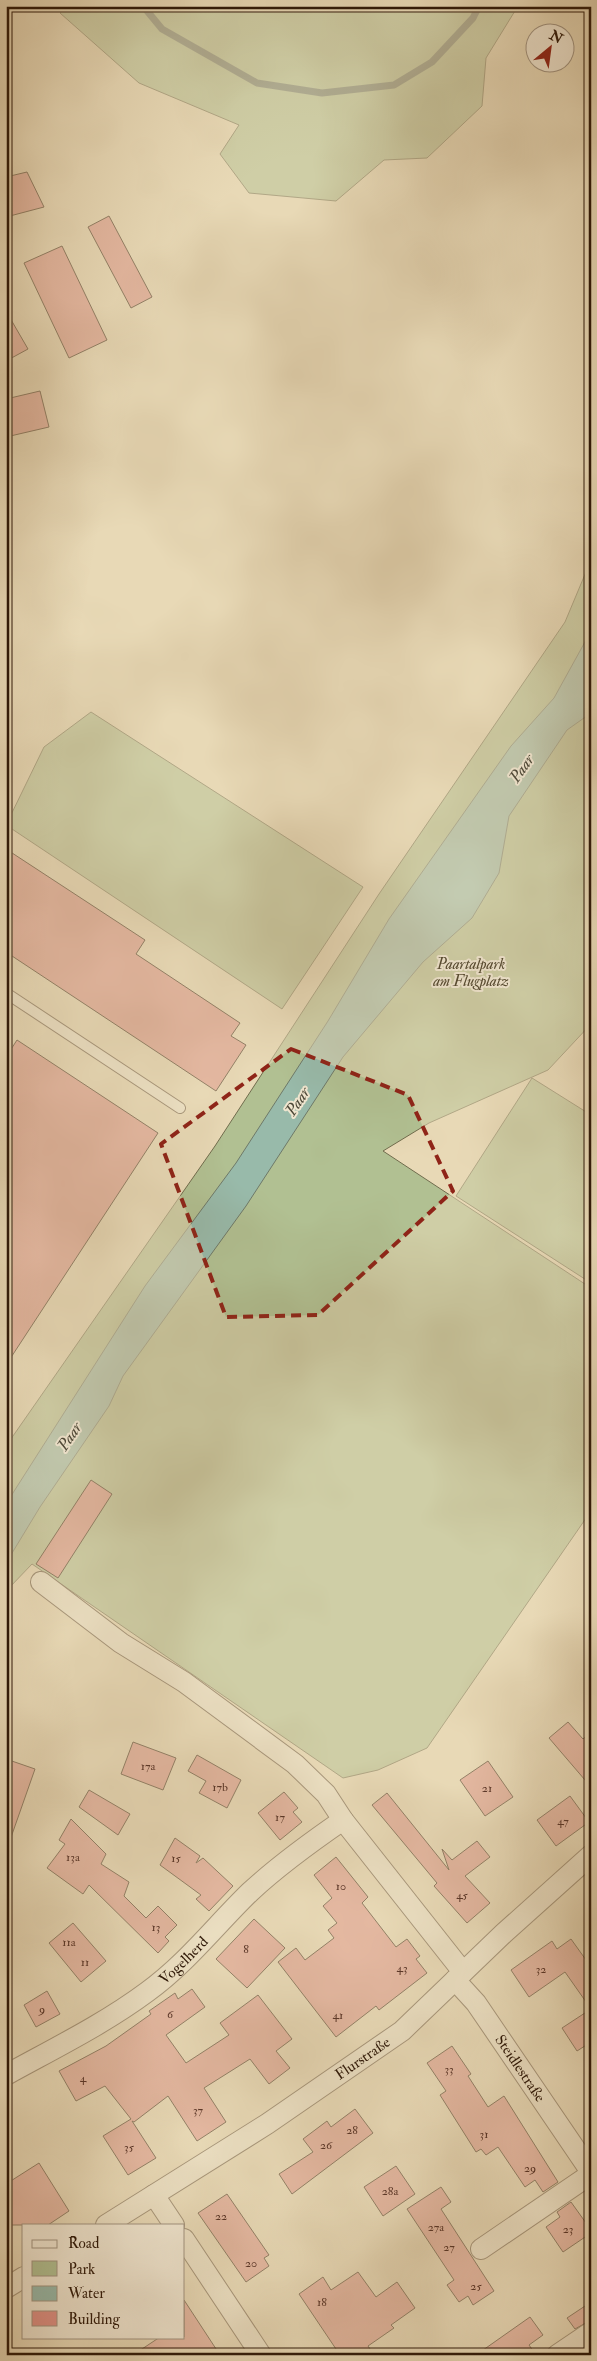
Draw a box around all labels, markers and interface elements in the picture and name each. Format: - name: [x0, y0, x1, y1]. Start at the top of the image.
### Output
- north arrow: [524, 22, 574, 72]
- text: N: [546, 26, 566, 48]
- water label: Paar: [504, 750, 539, 788]
- park label: Paartalpark am Flugplatz: [432, 955, 509, 991]
- water label: Paar: [281, 1083, 315, 1121]
- water label: Paar: [53, 1418, 87, 1456]
- house number: 17a: [141, 1759, 156, 1774]
- house number: 17b: [212, 1780, 228, 1795]
- house number: 21: [482, 1781, 492, 1796]
- house number: 17: [275, 1810, 285, 1825]
- house number: 47: [557, 1814, 569, 1829]
- house number: 13a: [66, 1850, 81, 1865]
- house number: 15: [171, 1851, 181, 1866]
- house number: 10: [336, 1879, 346, 1894]
- house number: 45: [456, 1888, 469, 1903]
- house number: 13: [152, 1920, 160, 1935]
- street label: Vogelherd: [155, 1932, 213, 1989]
- house number: 11a: [62, 1935, 77, 1950]
- house number: 8: [243, 1942, 249, 1957]
- house number: 11: [81, 1955, 89, 1970]
- house number: 43: [396, 1961, 408, 1976]
- house number: 32: [536, 1962, 546, 1977]
- house number: 9: [38, 2002, 45, 2017]
- house number: 6: [167, 2007, 174, 2022]
- house number: 41: [333, 2008, 343, 2023]
- street label: Steidlestraße: [490, 2031, 549, 2106]
- street label: Flurstraße: [332, 2033, 394, 2084]
- house number: 33: [444, 2062, 454, 2077]
- house number: 4: [80, 2071, 87, 2086]
- house number: 37: [193, 2103, 204, 2118]
- house number: 28: [346, 2123, 358, 2138]
- house number: 31: [480, 2127, 488, 2142]
- house number: 26: [320, 2138, 333, 2153]
- house number: 35: [124, 2140, 135, 2155]
- house number: 29: [524, 2161, 536, 2176]
- house number: 28a: [382, 2184, 399, 2199]
- house number: 22: [215, 2209, 227, 2224]
- house number: 27a: [428, 2220, 445, 2235]
- house number: 23: [563, 2222, 573, 2237]
- legend: [22, 2224, 185, 2338]
- text: Road: [68, 2234, 100, 2253]
- house number: 27: [443, 2240, 455, 2255]
- house number: 20: [245, 2256, 257, 2271]
- text: Park: [68, 2260, 95, 2279]
- house number: 25: [470, 2279, 482, 2294]
- text: Water: [67, 2284, 105, 2303]
- house number: 18: [317, 2295, 327, 2310]
- text: Building: [68, 2310, 120, 2329]

